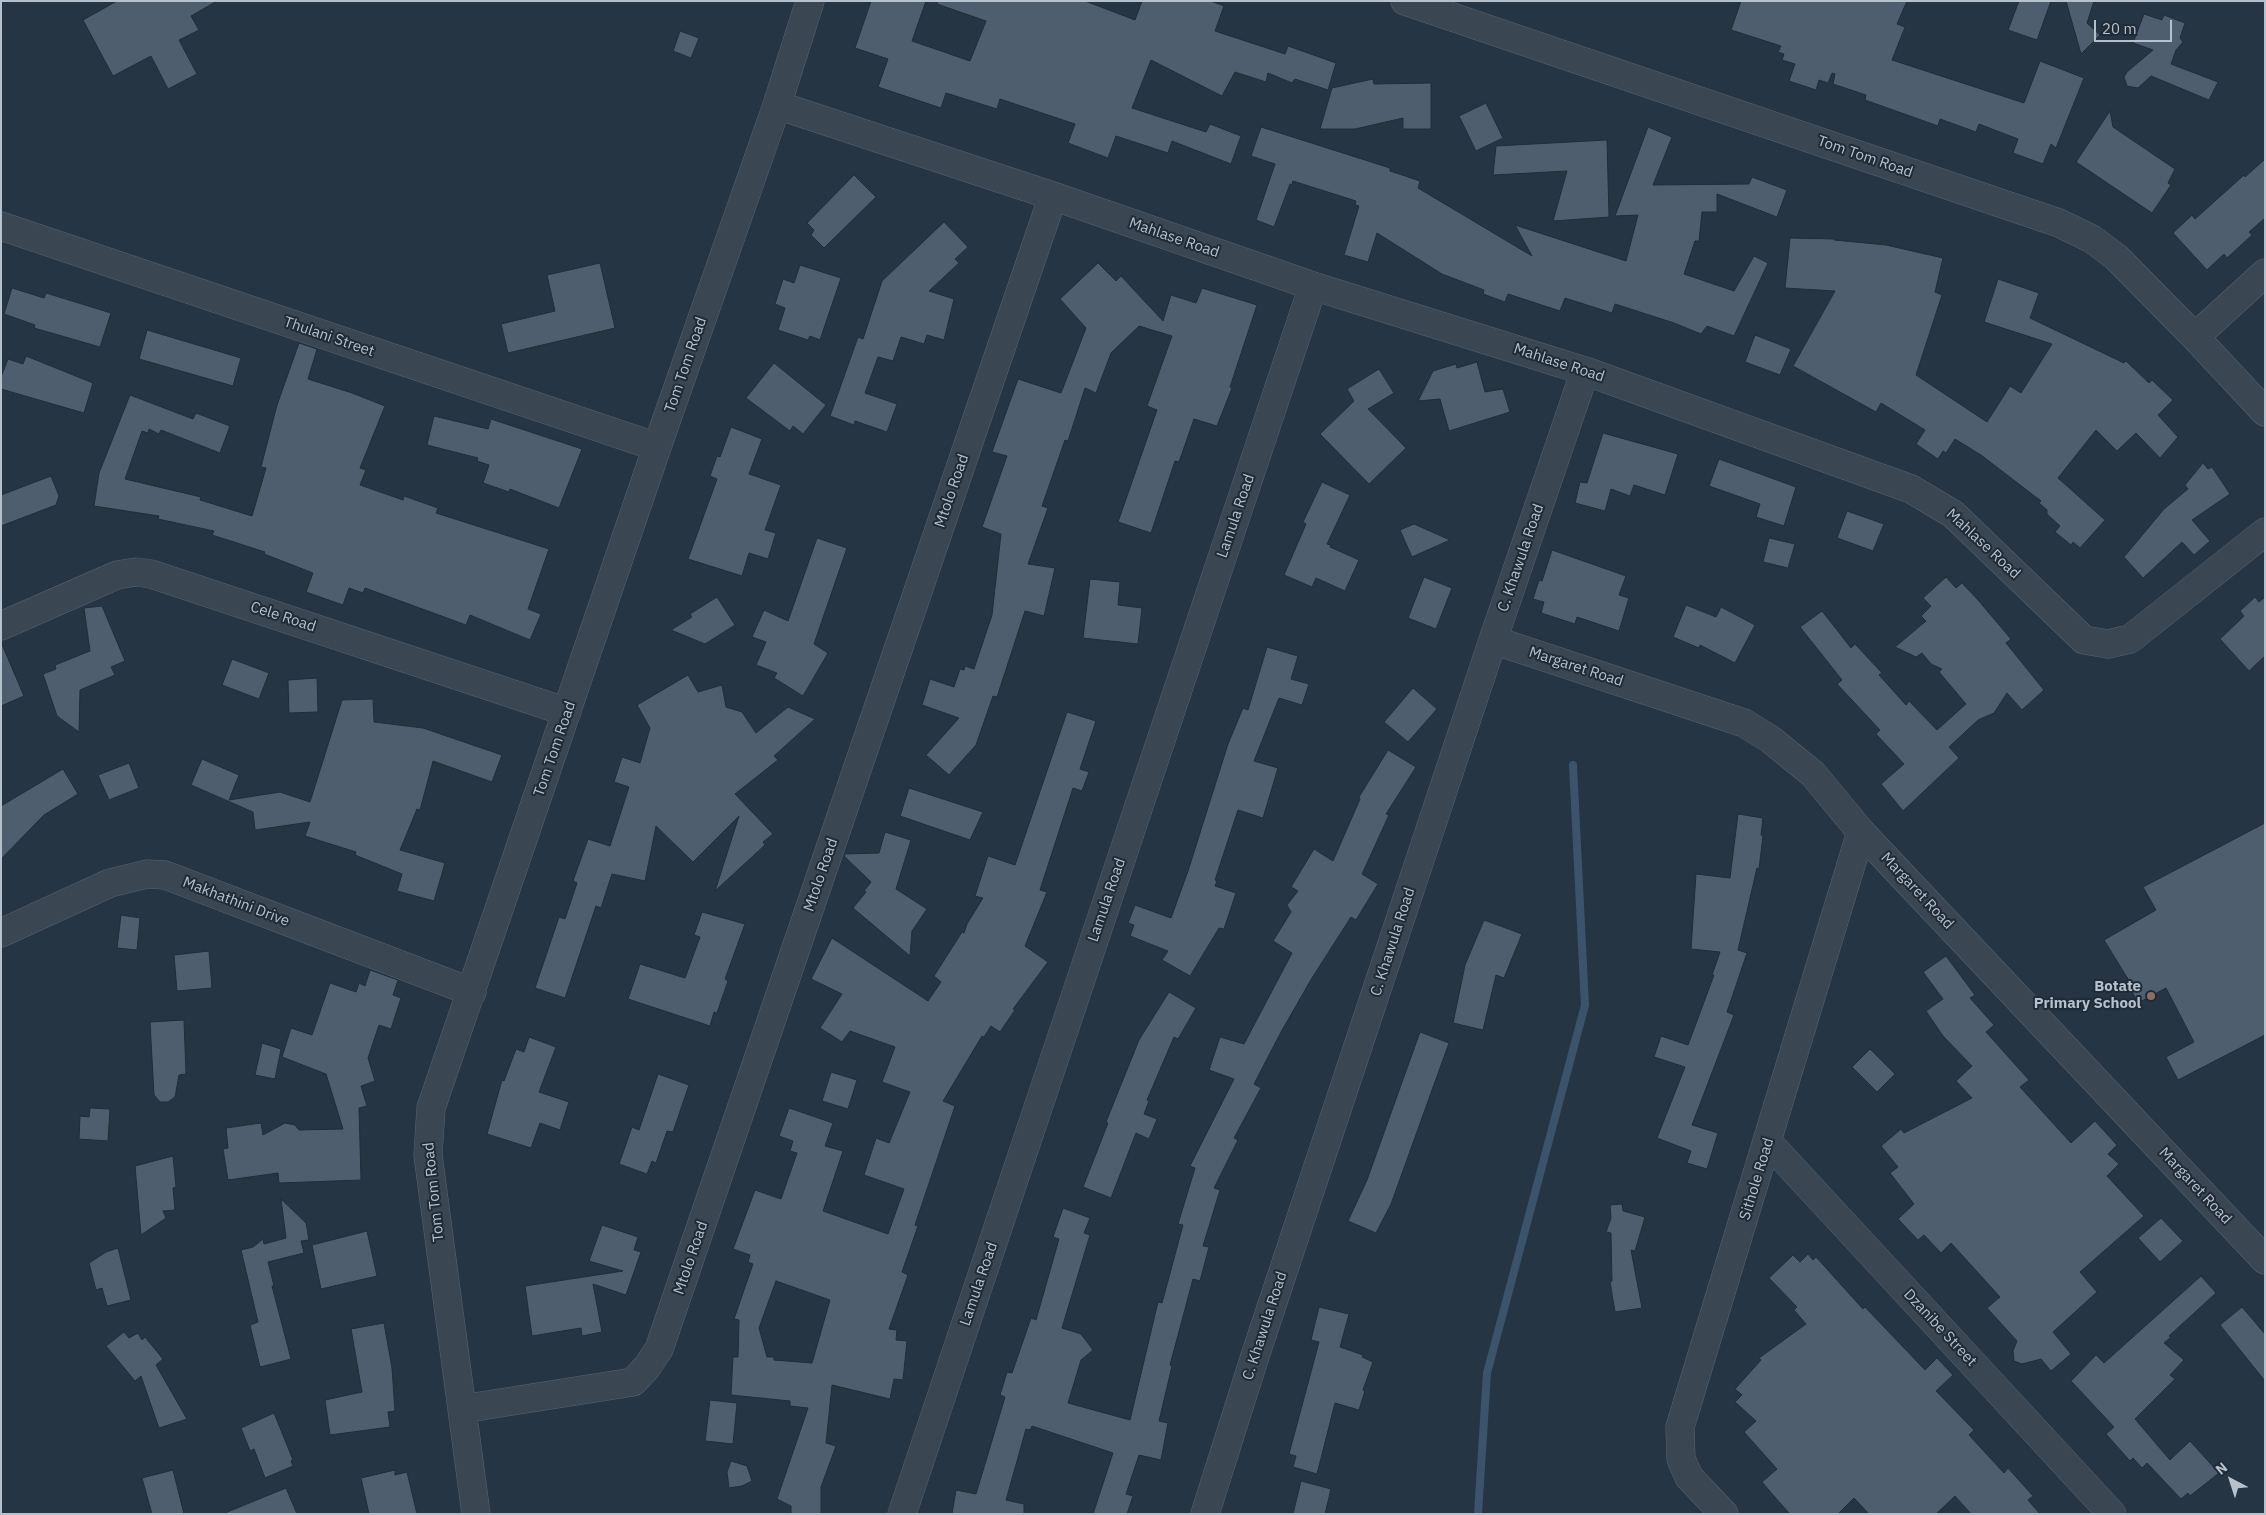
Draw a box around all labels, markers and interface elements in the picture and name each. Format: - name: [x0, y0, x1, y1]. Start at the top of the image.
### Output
- scale bar: [2096, 10, 2174, 42]
- text: 20 m: [2102, 19, 2137, 38]
- street label: Tom Tom Road: [1815, 132, 1915, 182]
- street label: Mahlase Road: [1126, 214, 1222, 262]
- street label: Thulani Street: [281, 313, 377, 361]
- street label: Tom Tom Road: [661, 315, 711, 415]
- street label: Mahlase Road: [1511, 340, 1607, 386]
- street label: Mtolo Road: [931, 452, 973, 530]
- street label: Lamula Road: [1213, 472, 1259, 560]
- street label: C. Khawula Road: [1494, 502, 1548, 614]
- street label: Mahlase Road: [1942, 505, 2024, 583]
- street label: Cele Road: [248, 598, 318, 636]
- street label: Margaret Road: [1527, 643, 1625, 691]
- street label: Tom Tom Road: [530, 699, 580, 799]
- street label: Mtolo Road: [800, 836, 842, 914]
- street label: Margaret Road: [1877, 849, 1957, 933]
- street label: Lamula Road: [1084, 856, 1130, 944]
- street label: Makhathini Drive: [180, 873, 292, 931]
- street label: C. Khawula Road: [1367, 885, 1419, 999]
- place label: Botate Primary School: [2034, 978, 2141, 1013]
- marker: Botate Primary School: [2145, 990, 2157, 1002]
- street label: Sithole Road: [1736, 1136, 1778, 1222]
- street label: Tom Tom Road: [420, 1141, 448, 1243]
- street label: Margaret Road: [2155, 1144, 2235, 1228]
- street label: Mtolo Road: [670, 1219, 712, 1297]
- street label: Lamula Road: [956, 1240, 1002, 1328]
- street label: C. Khawula Road: [1239, 1269, 1291, 1383]
- street label: Dzanibe Street: [1900, 1286, 1980, 1370]
- north arrow: [2206, 1455, 2256, 1505]
- text: N: [2212, 1458, 2231, 1479]

